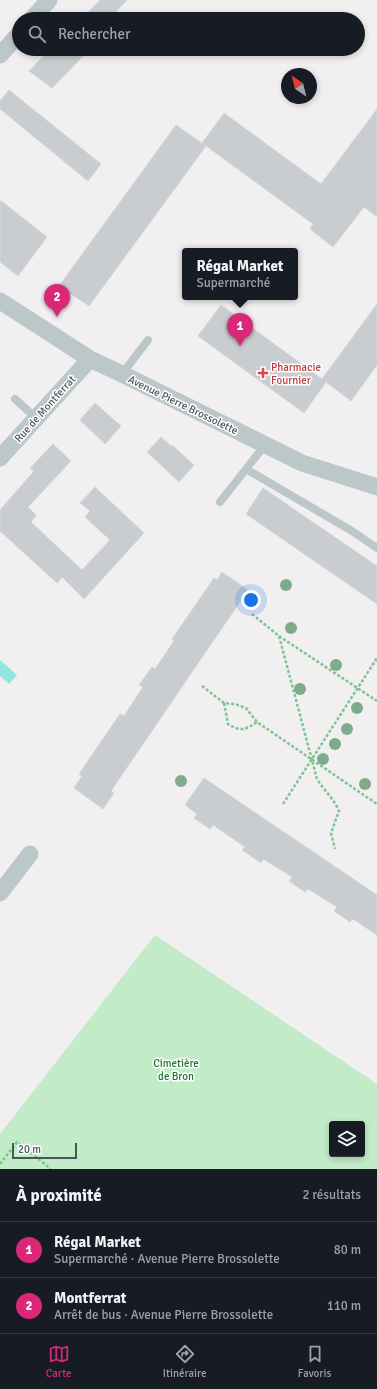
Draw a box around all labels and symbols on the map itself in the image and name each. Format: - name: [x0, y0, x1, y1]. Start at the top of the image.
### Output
- north arrow: [281, 68, 317, 104]
- pin: 2: [44, 284, 70, 317]
- pin: 1: [227, 313, 253, 346]
- place label: Pharmacie Fournier: [271, 361, 321, 387]
- marker: Pharmacie Fournier: [258, 368, 268, 378]
- street label: Rue de Montferrat: [12, 373, 78, 445]
- street label: Avenue Pierre Brossolette: [126, 373, 240, 437]
- your location: [241, 590, 261, 610]
- park label: Cimetière de Bron: [153, 1057, 199, 1083]
- scale bar: [12, 1141, 77, 1160]

